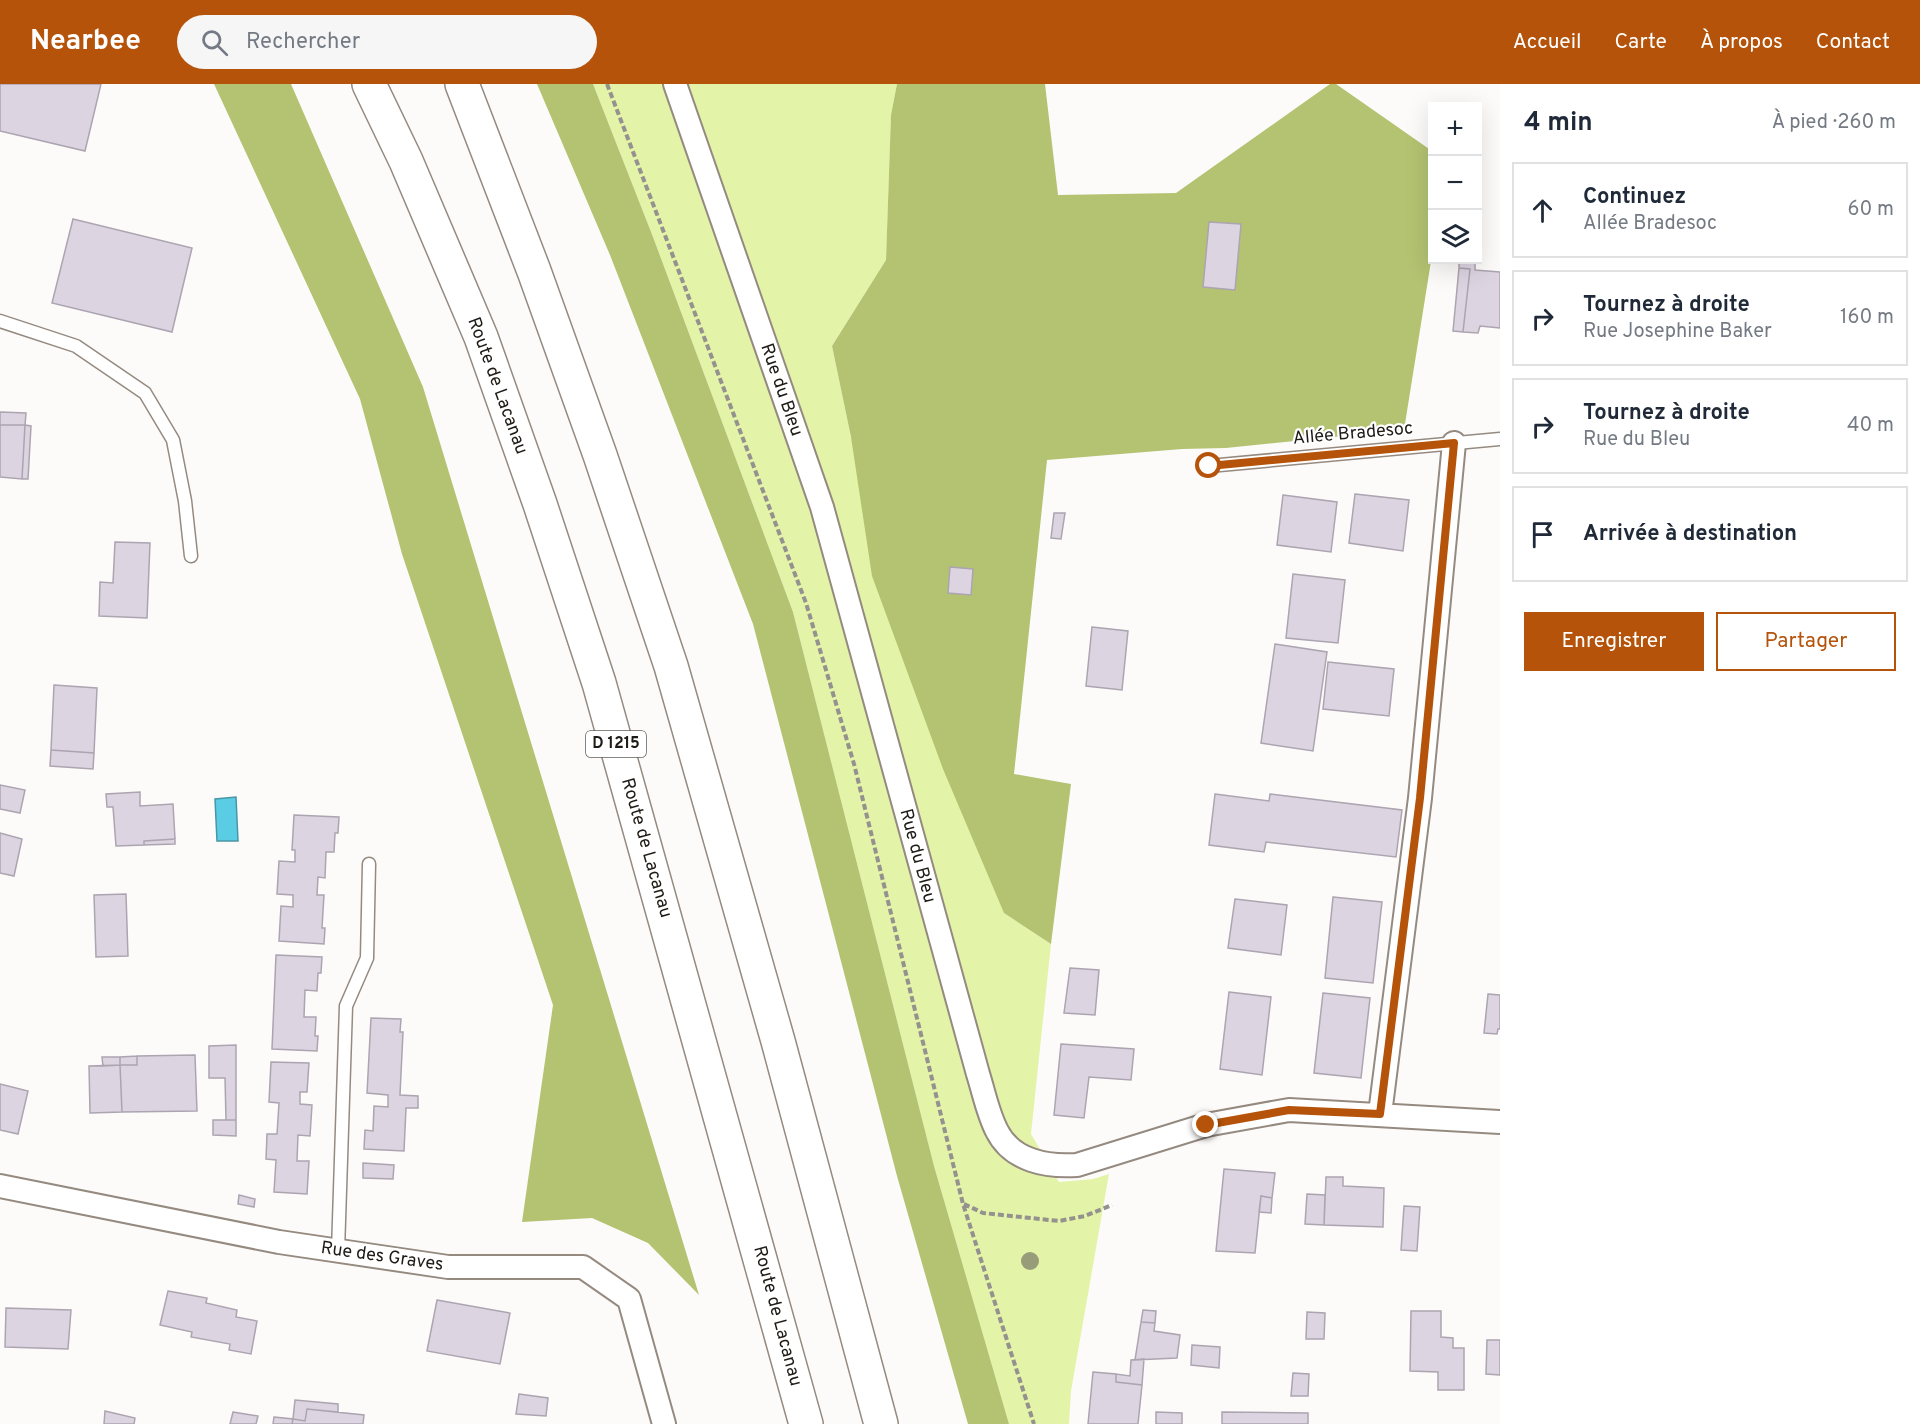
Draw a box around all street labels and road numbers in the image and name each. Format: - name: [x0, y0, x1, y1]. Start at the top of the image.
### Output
- street label: Route de Lacanau: [461, 314, 533, 458]
- street label: Rue du Bleu: [754, 341, 808, 439]
- street label: Allée Bradesoc: [1292, 417, 1414, 451]
- road number: D 1215: [586, 731, 646, 757]
- street label: Route de Lacanau: [615, 775, 677, 921]
- street label: Rue du Bleu: [893, 806, 941, 906]
- street label: Rue des Graves: [319, 1237, 445, 1277]
- street label: Route de Lacanau: [747, 1243, 807, 1389]

